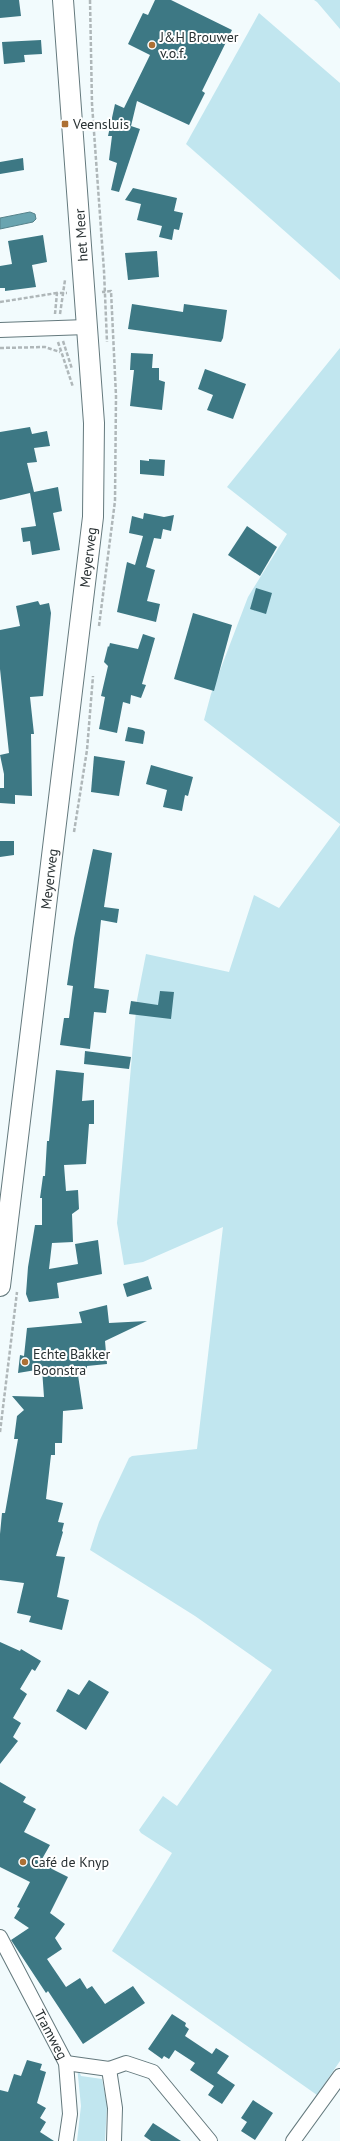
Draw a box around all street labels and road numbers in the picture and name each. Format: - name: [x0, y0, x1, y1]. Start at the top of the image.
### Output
- street label: het Meer: [70, 208, 92, 262]
- street label: Meyerweg: [76, 526, 101, 589]
- street label: Meyerweg: [37, 848, 62, 910]
- street label: Tramweg: [31, 2006, 72, 2063]

